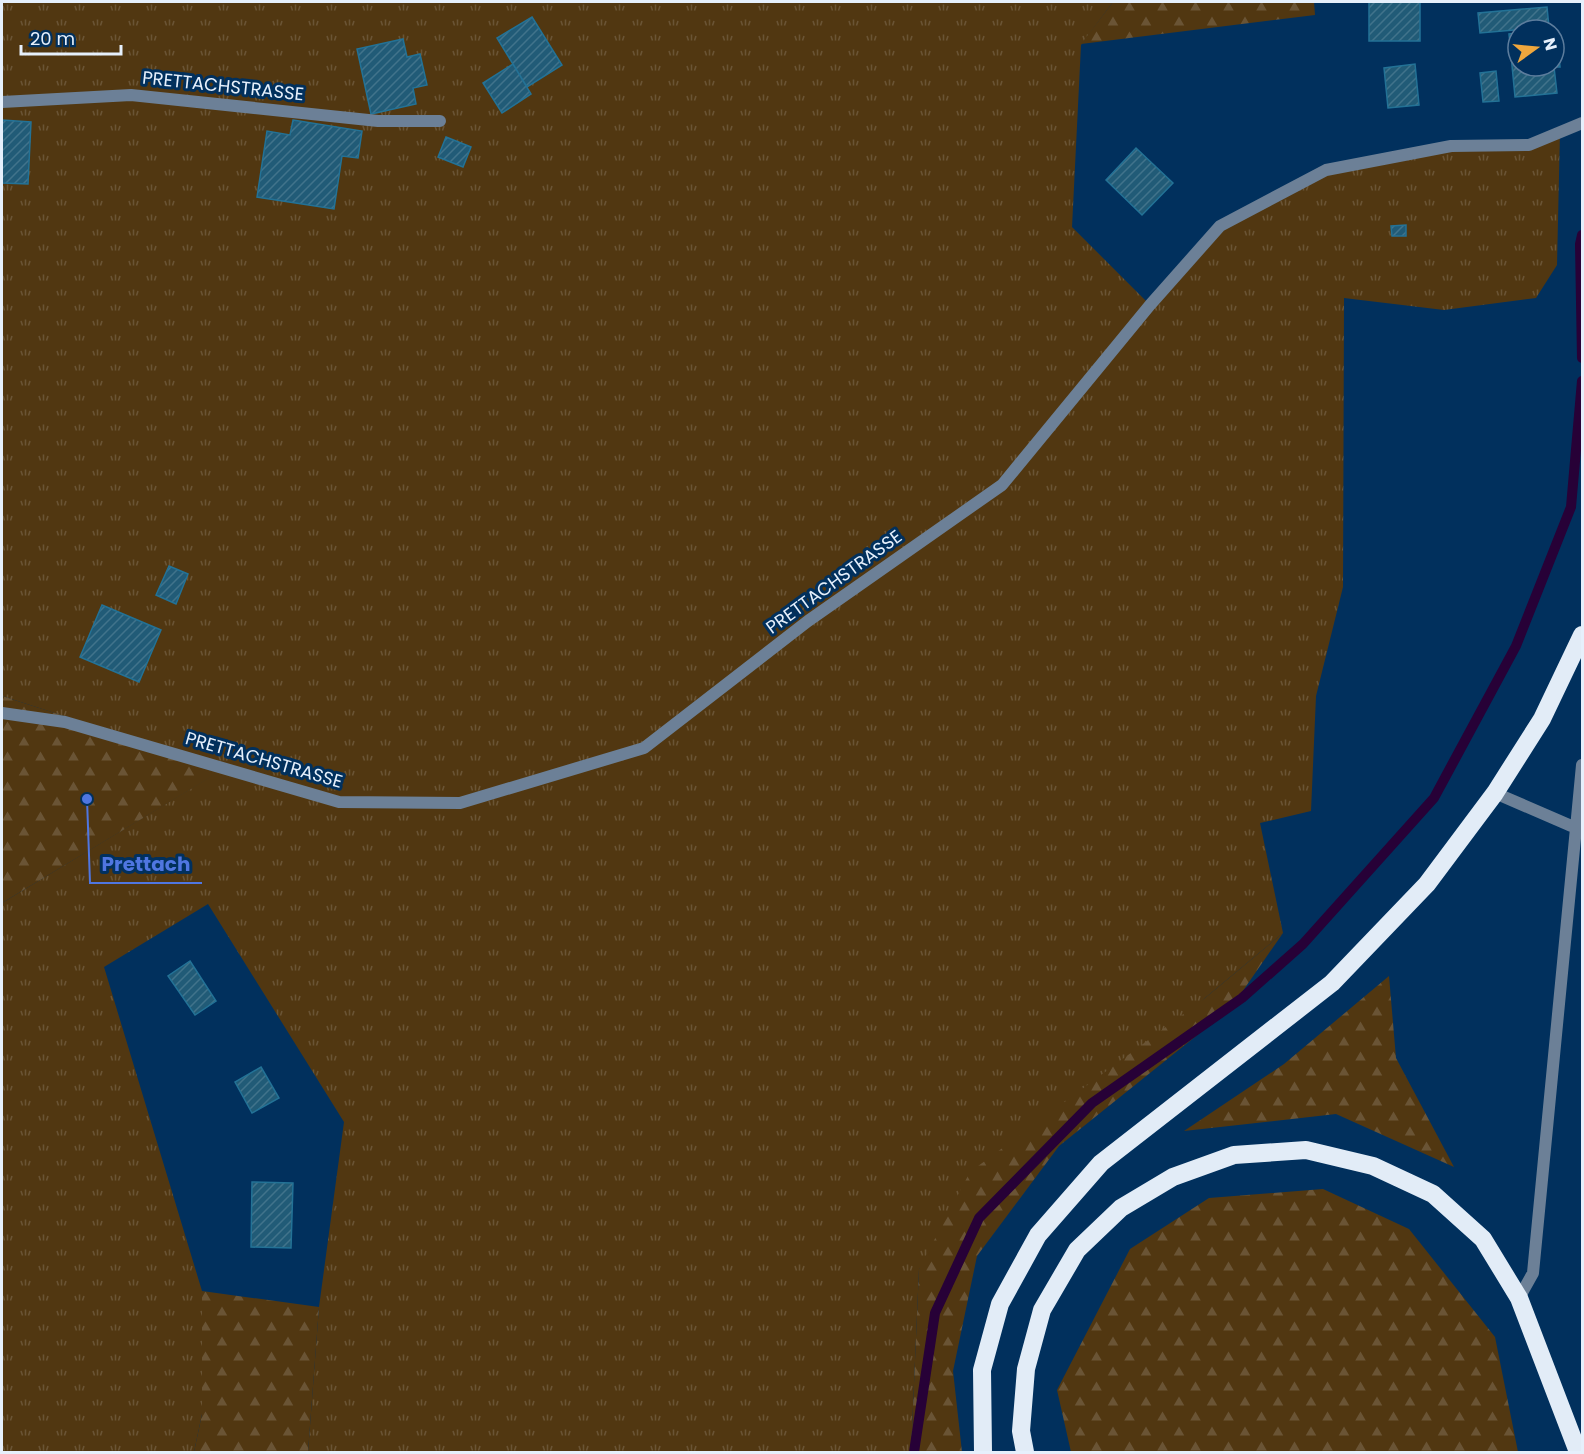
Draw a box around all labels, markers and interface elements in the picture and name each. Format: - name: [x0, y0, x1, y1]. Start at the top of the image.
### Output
- scale bar: [21, 18, 122, 56]
- north arrow: [1506, 18, 1566, 78]
- text: 20 m: [30, 26, 75, 51]
- text: N: [1537, 35, 1563, 53]
- street label: PRETTACHSTRASSE: [141, 65, 305, 106]
- street label: PRETTACHSTRASSE: [761, 524, 907, 639]
- street label: PRETTACHSTRASSE: [183, 725, 346, 794]
- callout: Prettach: [90, 845, 202, 883]
- text: Prettach: [102, 850, 190, 878]

